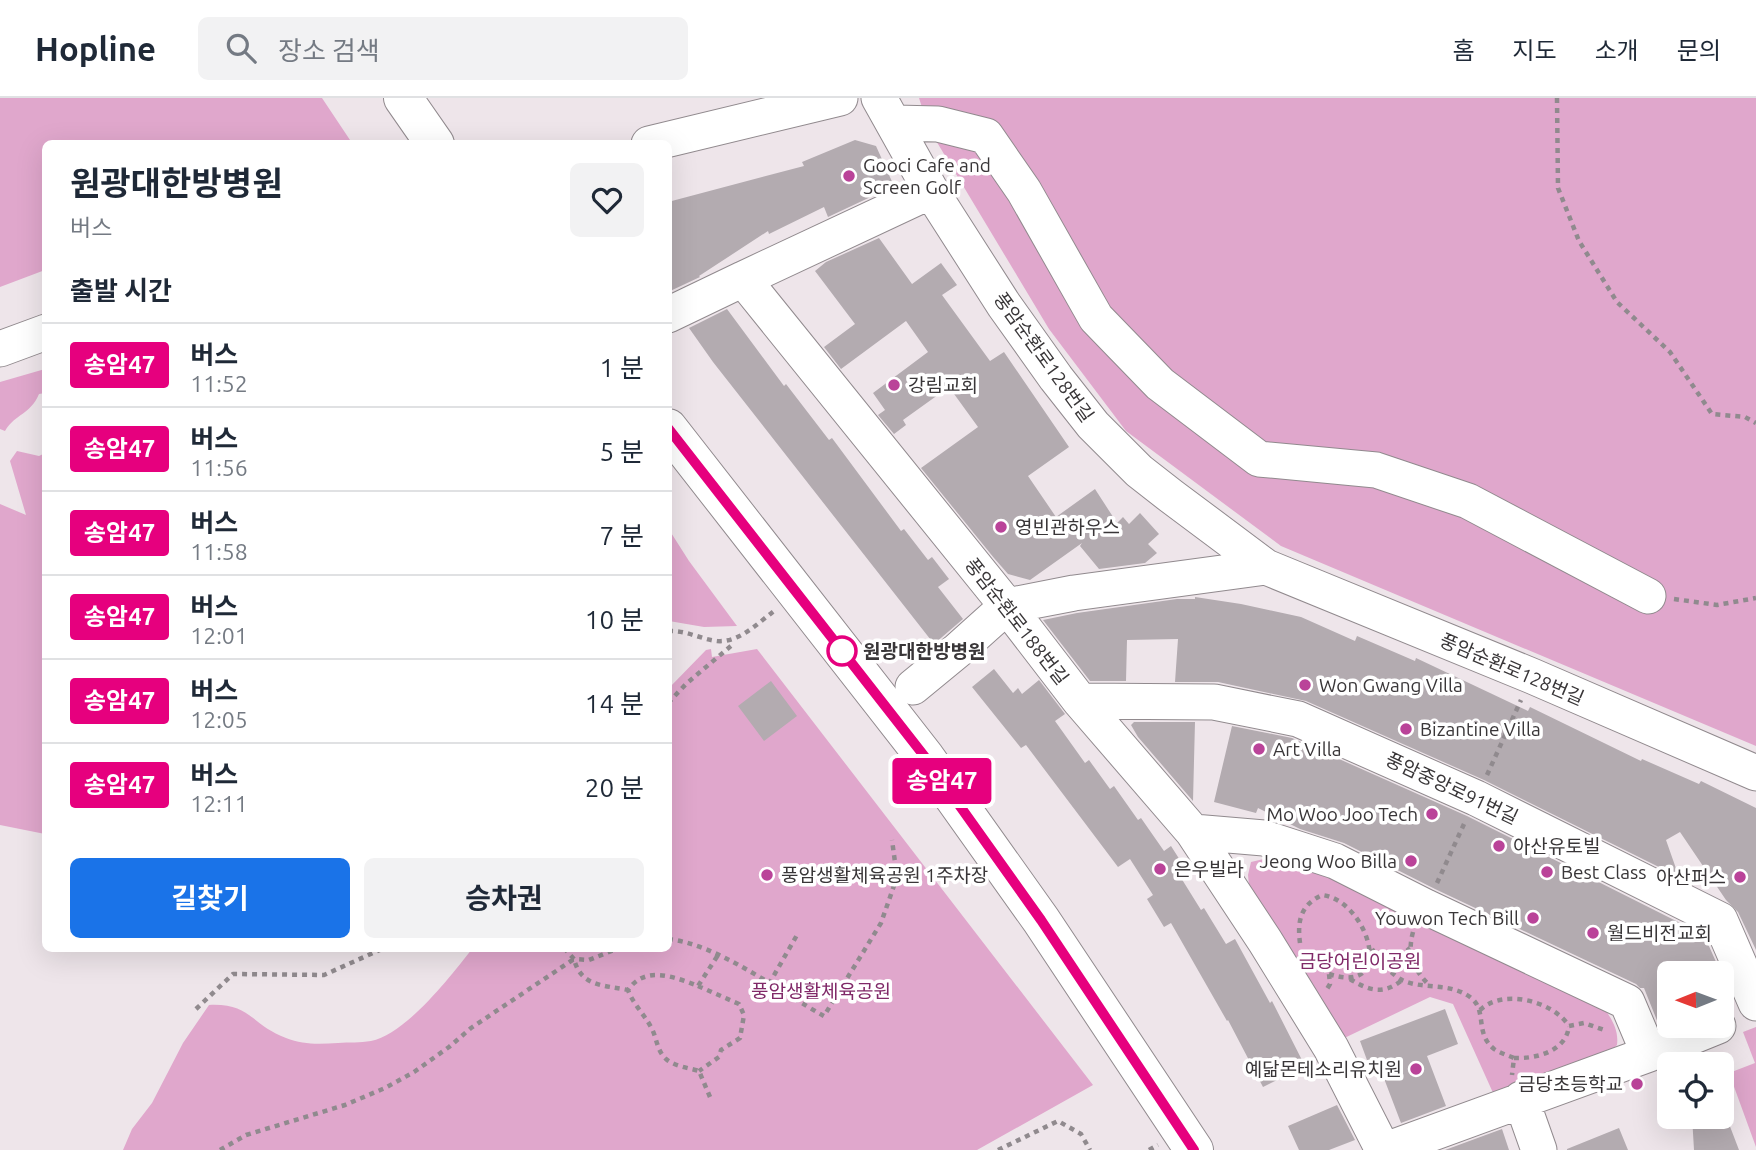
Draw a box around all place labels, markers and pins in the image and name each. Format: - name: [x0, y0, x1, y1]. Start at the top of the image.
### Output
- place label: Gooci Cafe and Screen Golf: [863, 154, 991, 198]
- marker: Gooci Cafe and Screen Golf: [841, 168, 857, 184]
- place label: 강림교회: [908, 374, 978, 396]
- marker: 강림교회: [886, 377, 902, 393]
- place label: 영빈관하우스: [1015, 516, 1120, 538]
- marker: 영빈관하우스: [993, 519, 1009, 535]
- marker: 원광대한방병원: [827, 636, 857, 666]
- place label: 원광대한방병원: [863, 640, 985, 662]
- place label: Won Gwang Villa: [1319, 674, 1463, 696]
- marker: Won Gwang Villa: [1297, 677, 1313, 693]
- place label: Bizantine Villa: [1420, 718, 1541, 740]
- marker: Bizantine Villa: [1398, 721, 1414, 737]
- place label: Art Villa: [1273, 738, 1341, 760]
- marker: Art Villa: [1251, 741, 1267, 757]
- place label: Mo Woo Joo Tech: [1266, 803, 1418, 825]
- marker: Mo Woo Joo Tech: [1424, 806, 1440, 822]
- place label: 아산유토빌: [1513, 835, 1600, 857]
- marker: 아산유토빌: [1491, 838, 1507, 854]
- place label: Jeong Woo Billa: [1260, 850, 1397, 872]
- marker: Jeong Woo Billa: [1403, 853, 1419, 869]
- place label: 은우빌라: [1174, 858, 1244, 880]
- marker: 은우빌라: [1152, 861, 1168, 877]
- place label: Best Class: [1561, 861, 1647, 883]
- place label: 풍암생활체육공원 1주차장: [781, 864, 988, 886]
- marker: Best Class: [1539, 864, 1555, 880]
- place label: 아산퍼스: [1656, 866, 1726, 888]
- marker: 풍암생활체육공원 1주차장: [759, 867, 775, 883]
- marker: 아산퍼스: [1732, 869, 1748, 885]
- place label: Youwon Tech Bill: [1375, 907, 1519, 929]
- marker: Youwon Tech Bill: [1525, 910, 1541, 926]
- place label: 월드비전교회: [1607, 922, 1712, 944]
- marker: 월드비전교회: [1585, 925, 1601, 941]
- place label: 예닮몬테소리유치원: [1245, 1058, 1402, 1080]
- marker: 예닮몬테소리유치원: [1408, 1061, 1424, 1077]
- place label: 금당초등학교: [1518, 1073, 1623, 1095]
- marker: 금당초등학교: [1629, 1076, 1645, 1092]

